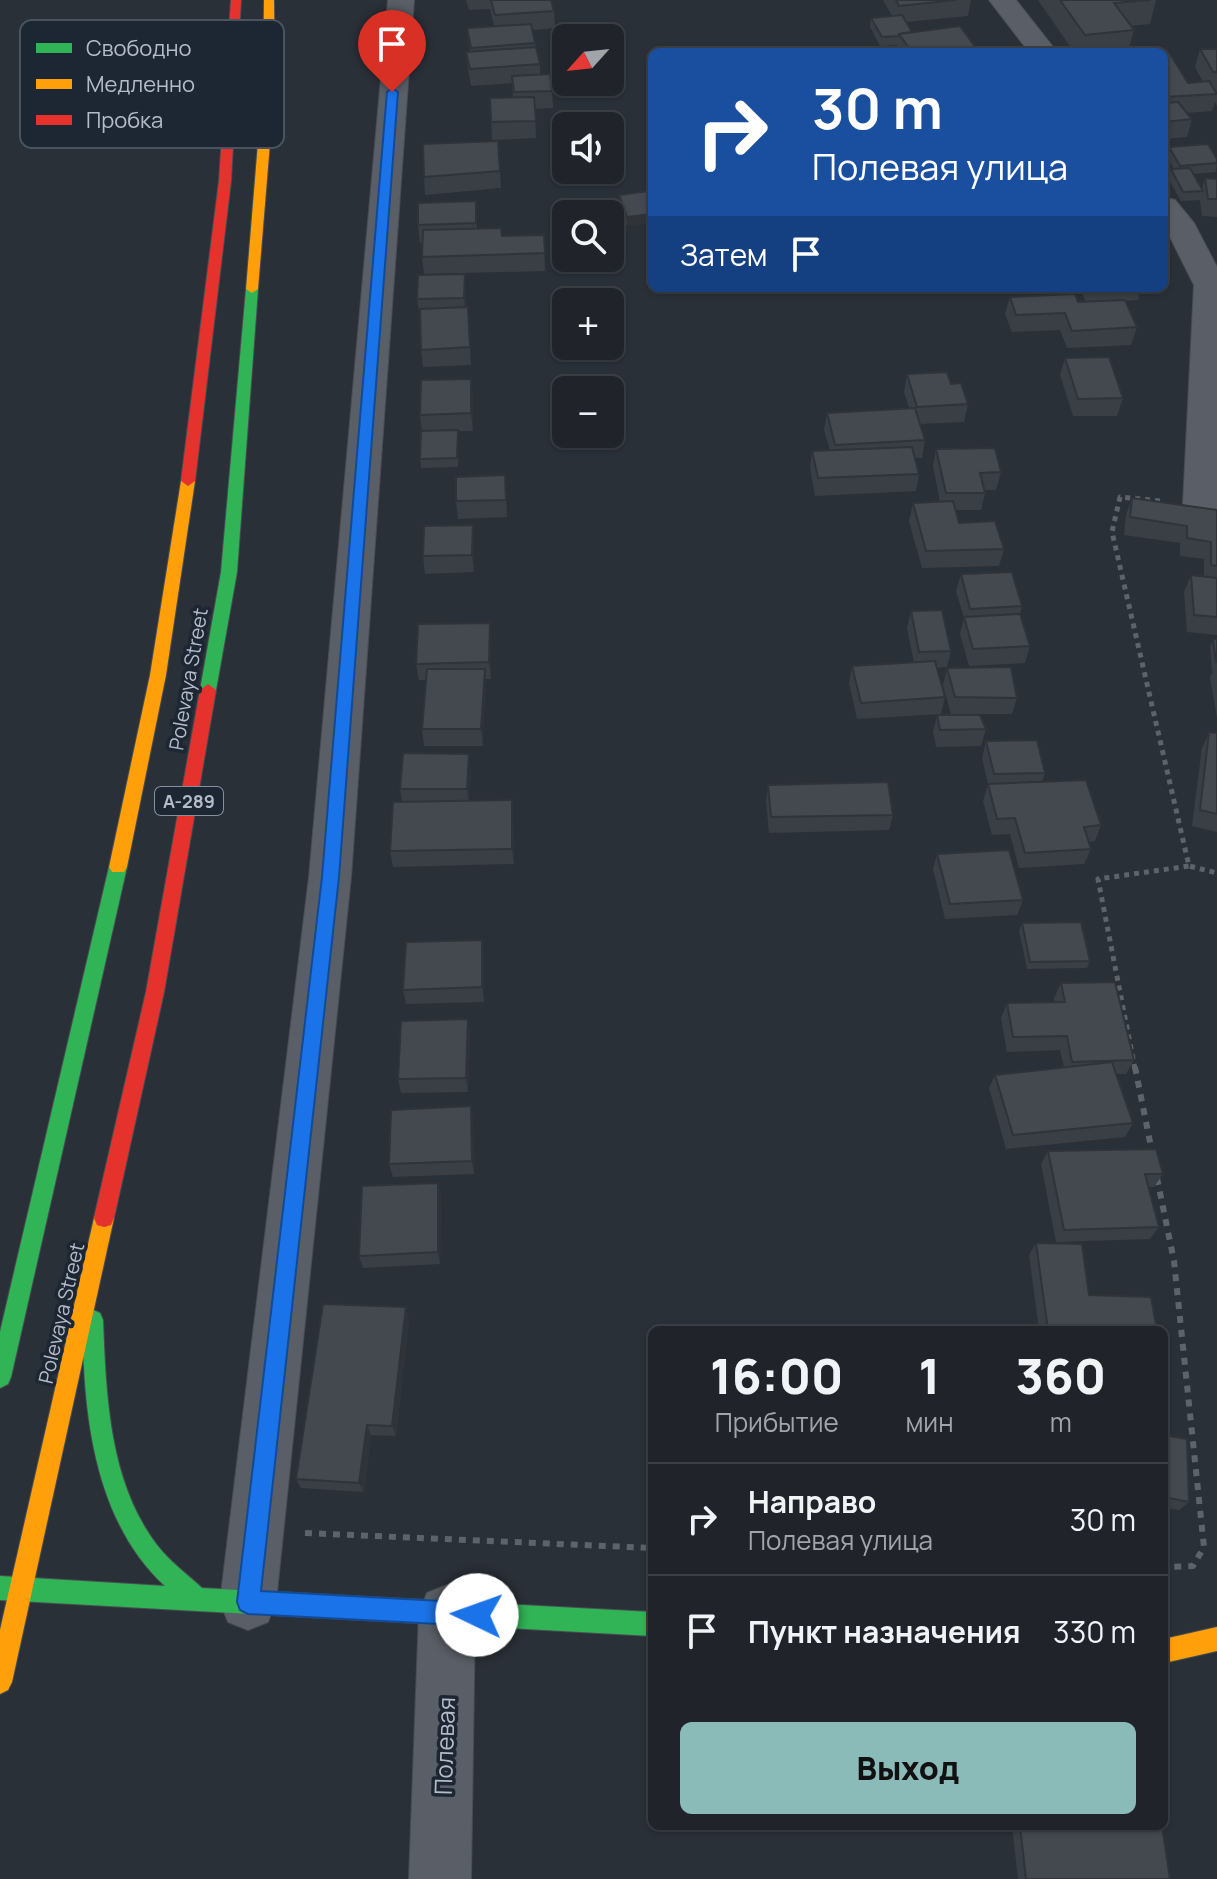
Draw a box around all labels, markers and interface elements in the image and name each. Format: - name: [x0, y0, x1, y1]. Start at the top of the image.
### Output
- pin: [358, 10, 426, 92]
- legend: [20, 20, 284, 148]
- icon: arrive: [370, 22, 414, 66]
- north arrow: [552, 24, 624, 96]
- map controls: [552, 24, 624, 448]
- text: Свободно: [86, 33, 192, 63]
- text: Медленно: [86, 69, 195, 99]
- text: 30 m: [812, 69, 943, 146]
- icon: right: [680, 80, 784, 184]
- text: Пробка: [86, 105, 163, 135]
- button: sound: [552, 112, 624, 184]
- text: Полевая улица: [812, 142, 1068, 191]
- button: search: [552, 200, 624, 272]
- icon: arrive: [784, 232, 828, 276]
- text: Затем: [680, 234, 768, 275]
- button: +: [552, 288, 624, 360]
- button: −: [552, 376, 624, 448]
- street label: Polevaya Street: [162, 606, 214, 752]
- road number: А-289: [155, 787, 223, 815]
- street label: Polevaya Street: [32, 1240, 90, 1386]
- text: 16:00: [710, 1343, 843, 1408]
- text: 1: [919, 1343, 940, 1408]
- text: 360: [1015, 1343, 1106, 1408]
- text: Прибытие: [715, 1404, 839, 1440]
- text: мин: [905, 1404, 954, 1440]
- text: m: [1050, 1404, 1072, 1440]
- text: Направо: [748, 1481, 876, 1522]
- icon: right: [680, 1497, 724, 1541]
- text: 30 m: [1070, 1499, 1136, 1540]
- text: Полевая улица: [748, 1522, 933, 1558]
- position arrow: [435, 1573, 519, 1657]
- icon: arrive: [680, 1609, 724, 1653]
- text: Пункт назначения: [748, 1611, 1021, 1652]
- text: 330 m: [1053, 1611, 1136, 1652]
- street label: Полевая: [426, 1696, 462, 1796]
- button: Выход: [680, 1722, 1136, 1814]

